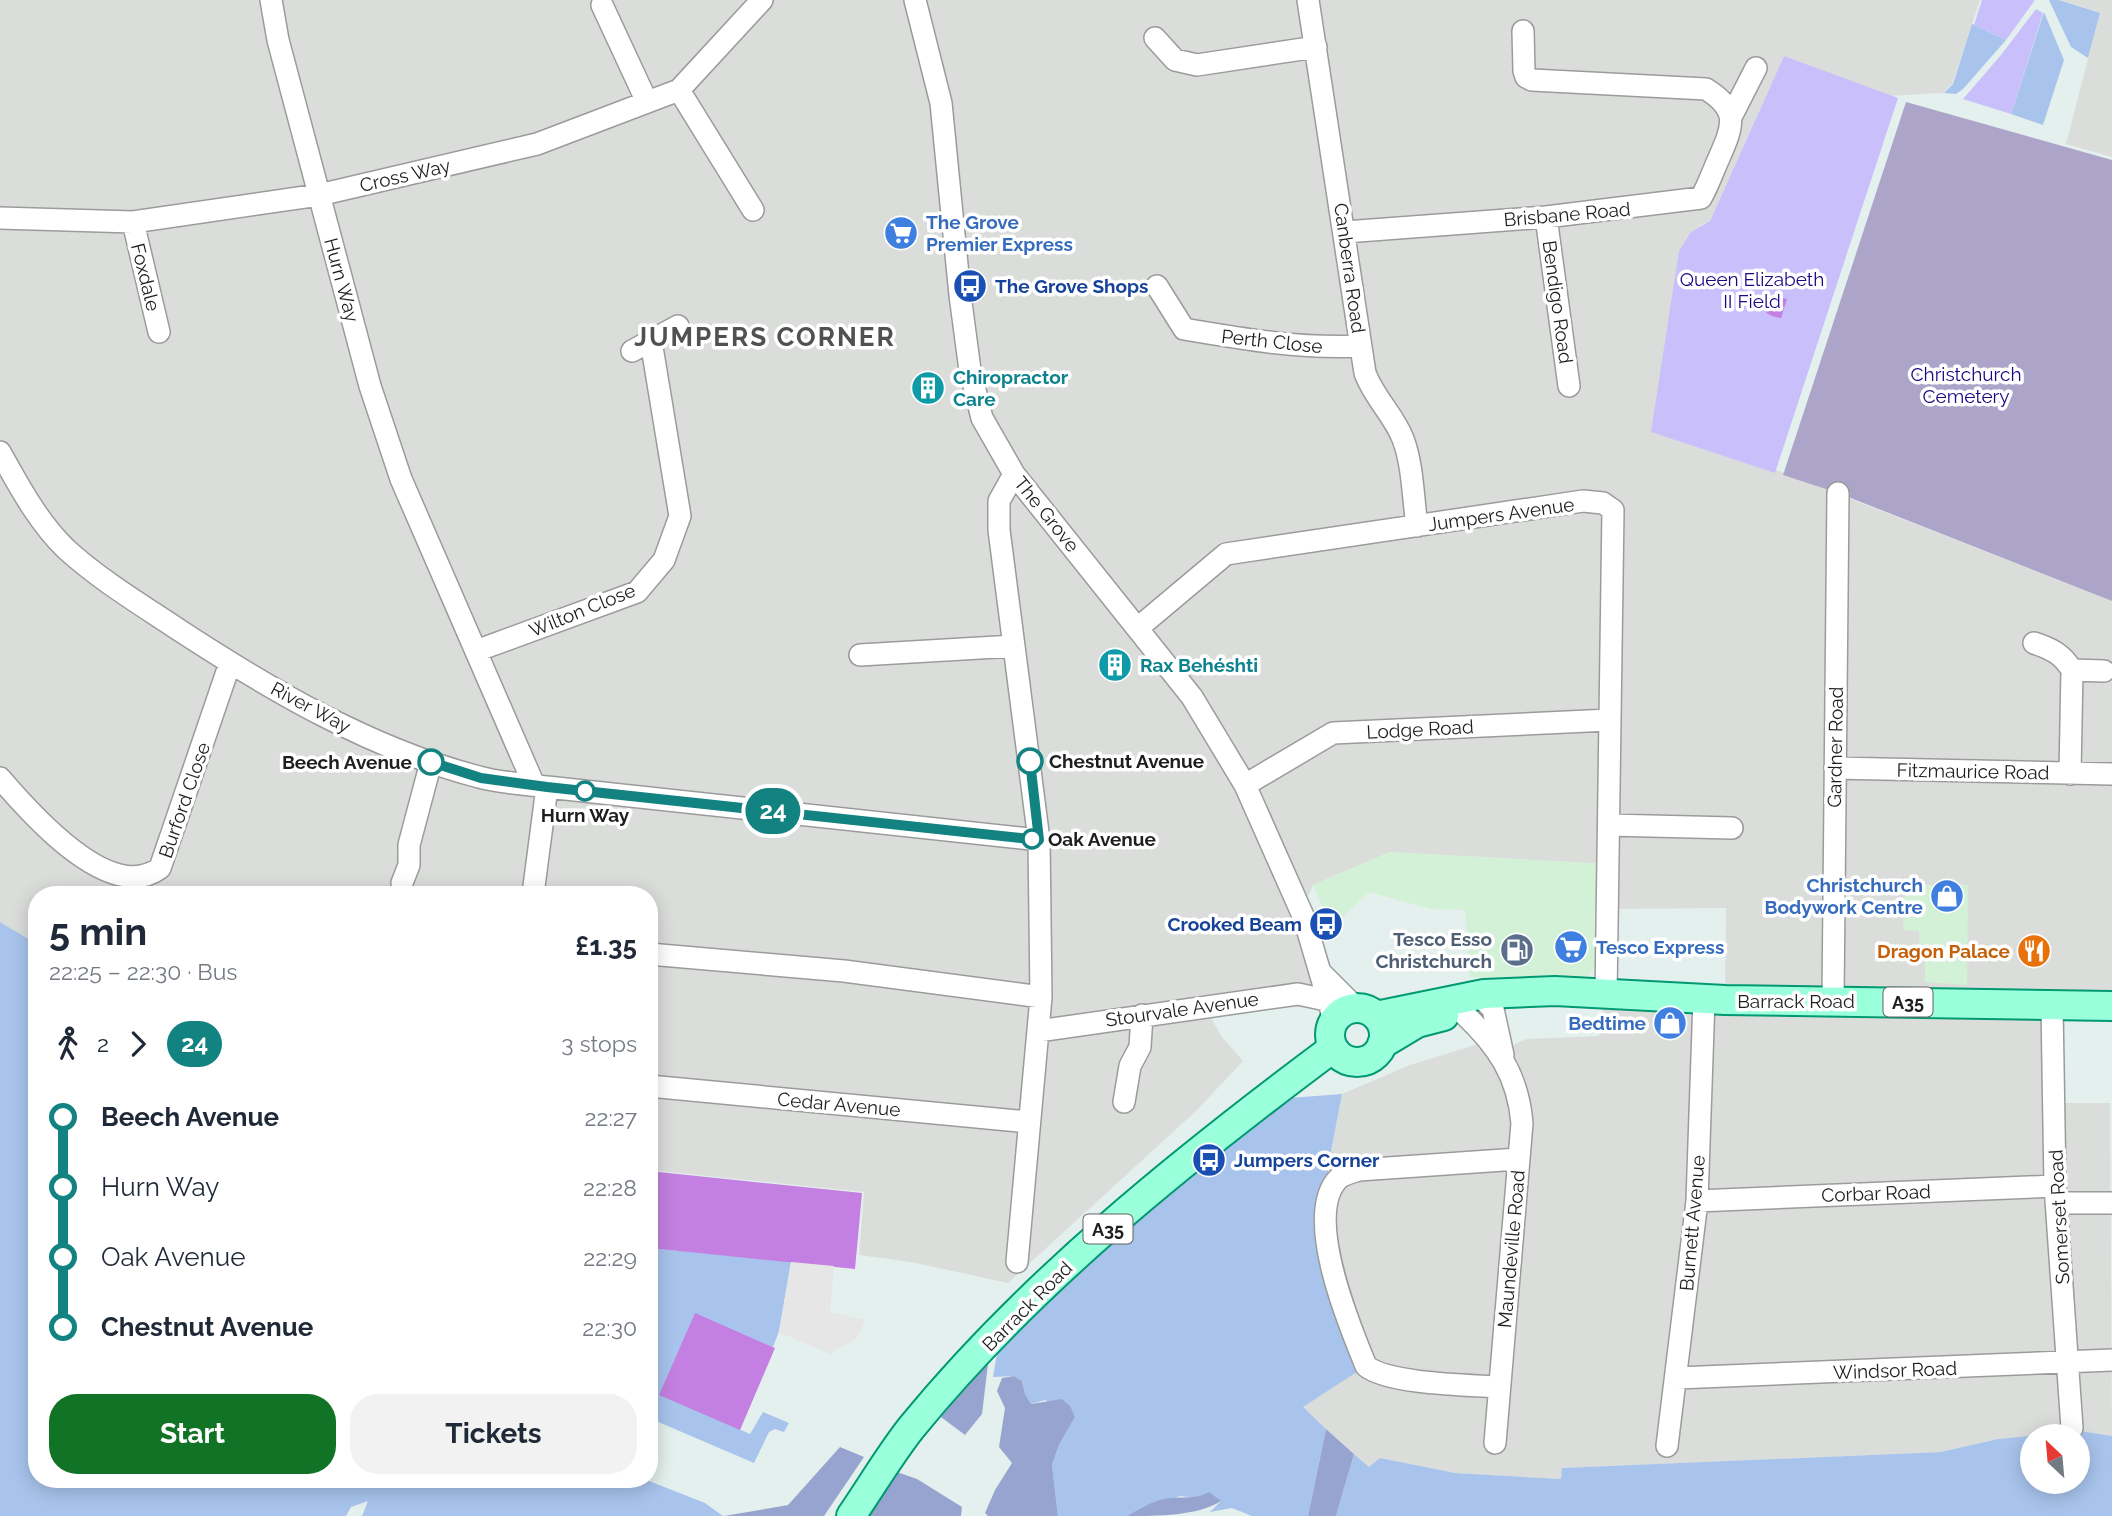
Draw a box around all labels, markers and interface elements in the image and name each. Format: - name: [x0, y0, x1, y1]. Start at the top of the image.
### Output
- street label: Cross Way: [357, 154, 453, 196]
- street label: Brisbane Road: [1503, 197, 1631, 231]
- street label: Canberra Road: [1330, 201, 1370, 335]
- place label: The Grove Premier Express: [926, 211, 1073, 255]
- supermarket icon: The Grove Premier Express: [882, 214, 920, 252]
- street label: Hurn Way: [320, 235, 364, 325]
- street label: Bendigo Road: [1538, 239, 1578, 365]
- street label: Foxdale: [127, 241, 165, 313]
- bus stop icon: The Grove Shops: [951, 267, 989, 305]
- park label: Queen Elizabeth II Field: [1680, 268, 1824, 312]
- place label: The Grove Shops: [995, 275, 1148, 297]
- district label: JUMPERS CORNER: [634, 322, 896, 352]
- street label: Perth Close: [1220, 325, 1324, 357]
- park label: Christchurch Cemetery: [1911, 363, 2021, 407]
- place label: Chiropractor Care: [953, 366, 1069, 410]
- building icon: Chiropractor Care: [909, 369, 947, 407]
- street label: The Grove: [1010, 472, 1084, 556]
- street label: Jumpers Avenue: [1426, 493, 1576, 535]
- street label: Wilton Close: [526, 579, 638, 641]
- building icon: Rax Behéshti: [1096, 646, 1134, 684]
- place label: Rax Behéshti: [1140, 654, 1258, 676]
- street label: River Way: [267, 677, 355, 737]
- street label: Gardner Road: [1823, 686, 1847, 808]
- street label: Lodge Road: [1366, 715, 1474, 743]
- street label: Burford Close: [154, 739, 214, 861]
- marker: Chestnut Avenue: [1017, 748, 1043, 774]
- marker: Beech Avenue: [418, 749, 444, 775]
- place label: Chestnut Avenue: [1049, 750, 1204, 772]
- place label: Beech Avenue: [282, 751, 412, 773]
- street label: Fitzmaurice Road: [1896, 759, 2050, 783]
- marker: Hurn Way: [575, 781, 595, 801]
- line badge: 24: [742, 788, 804, 834]
- text: 24: [759, 796, 787, 825]
- place label: Hurn Way: [541, 804, 630, 826]
- place label: Oak Avenue: [1048, 828, 1156, 850]
- marker: Oak Avenue: [1022, 829, 1042, 849]
- place label: Christchurch Bodywork Centre: [1765, 874, 1923, 918]
- shop icon: Christchurch Bodywork Centre: [1928, 877, 1966, 915]
- bus stop icon: Crooked Beam: [1307, 905, 1345, 943]
- text: 5 min: [49, 909, 147, 954]
- place label: Crooked Beam: [1168, 913, 1302, 935]
- place label: Tesco Esso Christchurch: [1375, 928, 1492, 972]
- supermarket icon: Tesco Express: [1552, 928, 1590, 966]
- text: £1.35: [575, 931, 637, 961]
- fuel station icon: Tesco Esso Christchurch: [1498, 931, 1536, 969]
- restaurant icon: Dragon Palace: [2015, 932, 2053, 970]
- place label: Tesco Express: [1596, 936, 1724, 958]
- place label: Dragon Palace: [1877, 940, 2010, 962]
- text: 22:25 – 22:30 · Bus: [49, 958, 237, 985]
- street label: Stourvale Avenue: [1104, 987, 1260, 1031]
- road number: A35: [1884, 987, 1932, 1016]
- street label: Barrack Road: [1737, 990, 1855, 1012]
- shop icon: Bedtime: [1651, 1004, 1689, 1042]
- place label: Bedtime: [1568, 1012, 1646, 1034]
- icon: walk: [49, 1025, 87, 1063]
- icon: forward: [119, 1025, 157, 1063]
- text: 24: [181, 1029, 208, 1058]
- text: 2: [97, 1030, 109, 1057]
- text: 3 stops: [561, 1030, 637, 1057]
- street label: Cedar Avenue: [777, 1088, 901, 1120]
- text: Beech Avenue: [101, 1102, 279, 1132]
- text: 22:27: [584, 1104, 637, 1131]
- bus stop icon: Jumpers Corner: [1190, 1141, 1228, 1179]
- place label: Jumpers Corner: [1234, 1149, 1380, 1171]
- street label: Somerset Road: [2044, 1149, 2074, 1285]
- street label: Burnett Avenue: [1675, 1154, 1709, 1292]
- street label: Maundeville Road: [1493, 1169, 1529, 1329]
- text: Hurn Way: [101, 1172, 219, 1202]
- text: 22:28: [583, 1174, 637, 1201]
- street label: Corbar Road: [1821, 1180, 1931, 1206]
- road number: A35: [1084, 1214, 1132, 1244]
- text: Oak Avenue: [101, 1242, 245, 1272]
- text: 22:29: [583, 1244, 637, 1271]
- street label: Barrack Road: [978, 1257, 1076, 1355]
- text: Chestnut Avenue: [101, 1312, 313, 1342]
- text: 22:30: [582, 1314, 637, 1341]
- street label: Windsor Road: [1833, 1357, 1957, 1383]
- button: Start: [49, 1394, 336, 1474]
- button: Tickets: [350, 1394, 637, 1474]
- north arrow: [2020, 1424, 2090, 1494]
- map controls: [2020, 1424, 2090, 1494]

